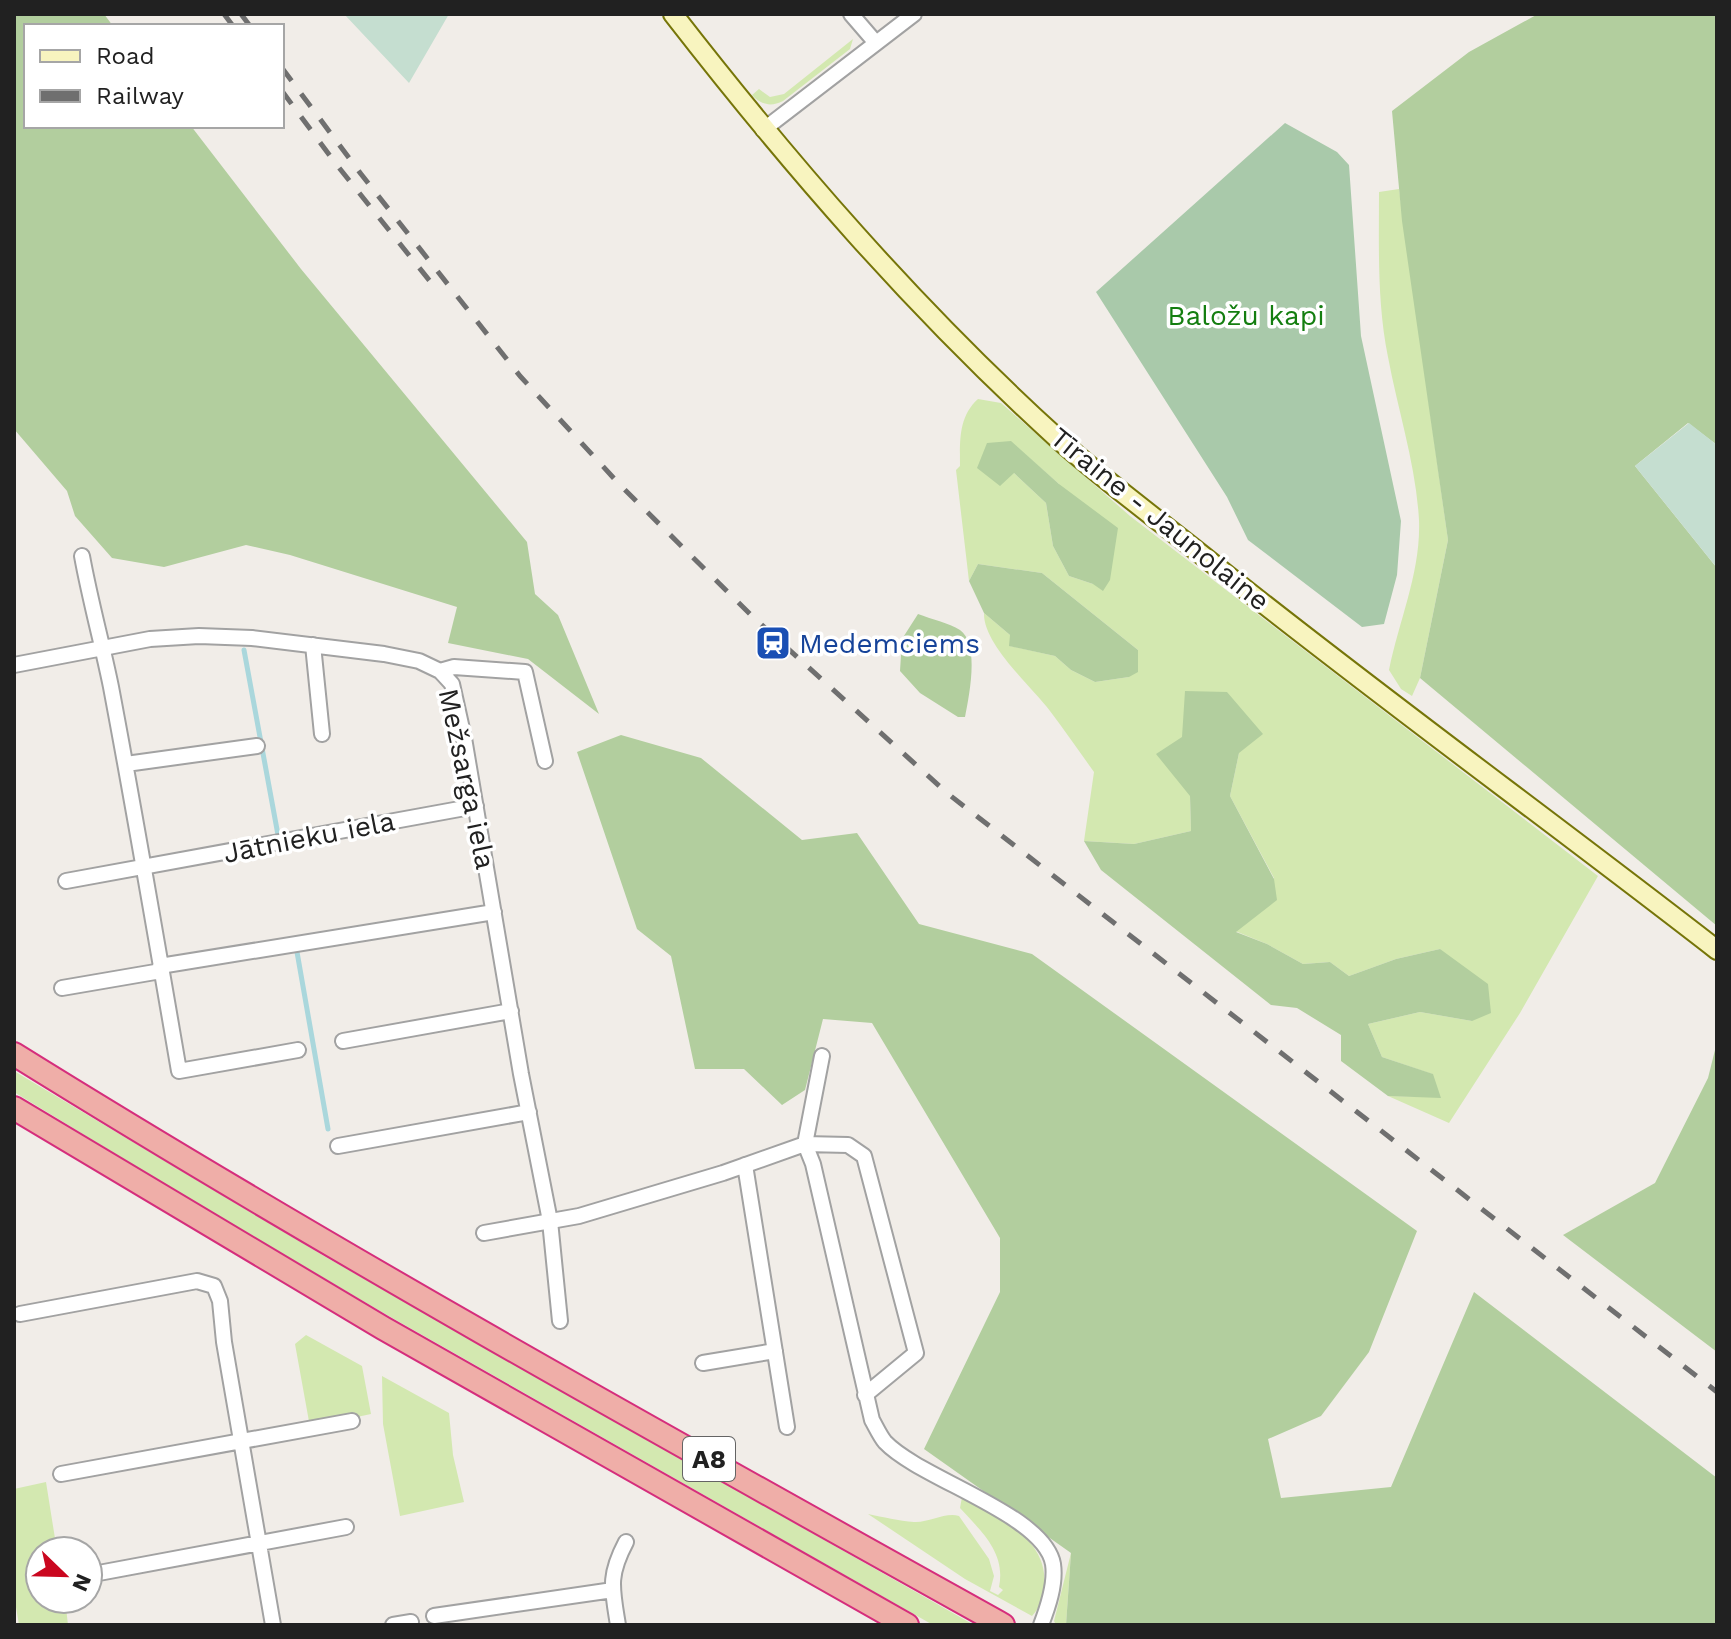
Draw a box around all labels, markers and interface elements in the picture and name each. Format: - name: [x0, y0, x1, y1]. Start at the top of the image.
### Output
- legend: [24, 24, 284, 128]
- text: Road: [96, 42, 155, 70]
- text: Railway: [96, 82, 185, 110]
- park label: Baložu kapi: [1167, 299, 1325, 332]
- street label: Tīraine - Jaunolaine: [1044, 420, 1276, 618]
- station icon: Medemciems: [754, 624, 792, 662]
- place label: Medemciems: [799, 627, 980, 660]
- street label: Mežsarga iela: [432, 686, 502, 872]
- street label: Jātnieku iela: [220, 804, 398, 870]
- road number: A8: [683, 1437, 735, 1481]
- north arrow: [24, 1535, 104, 1615]
- text: N: [67, 1570, 97, 1595]

